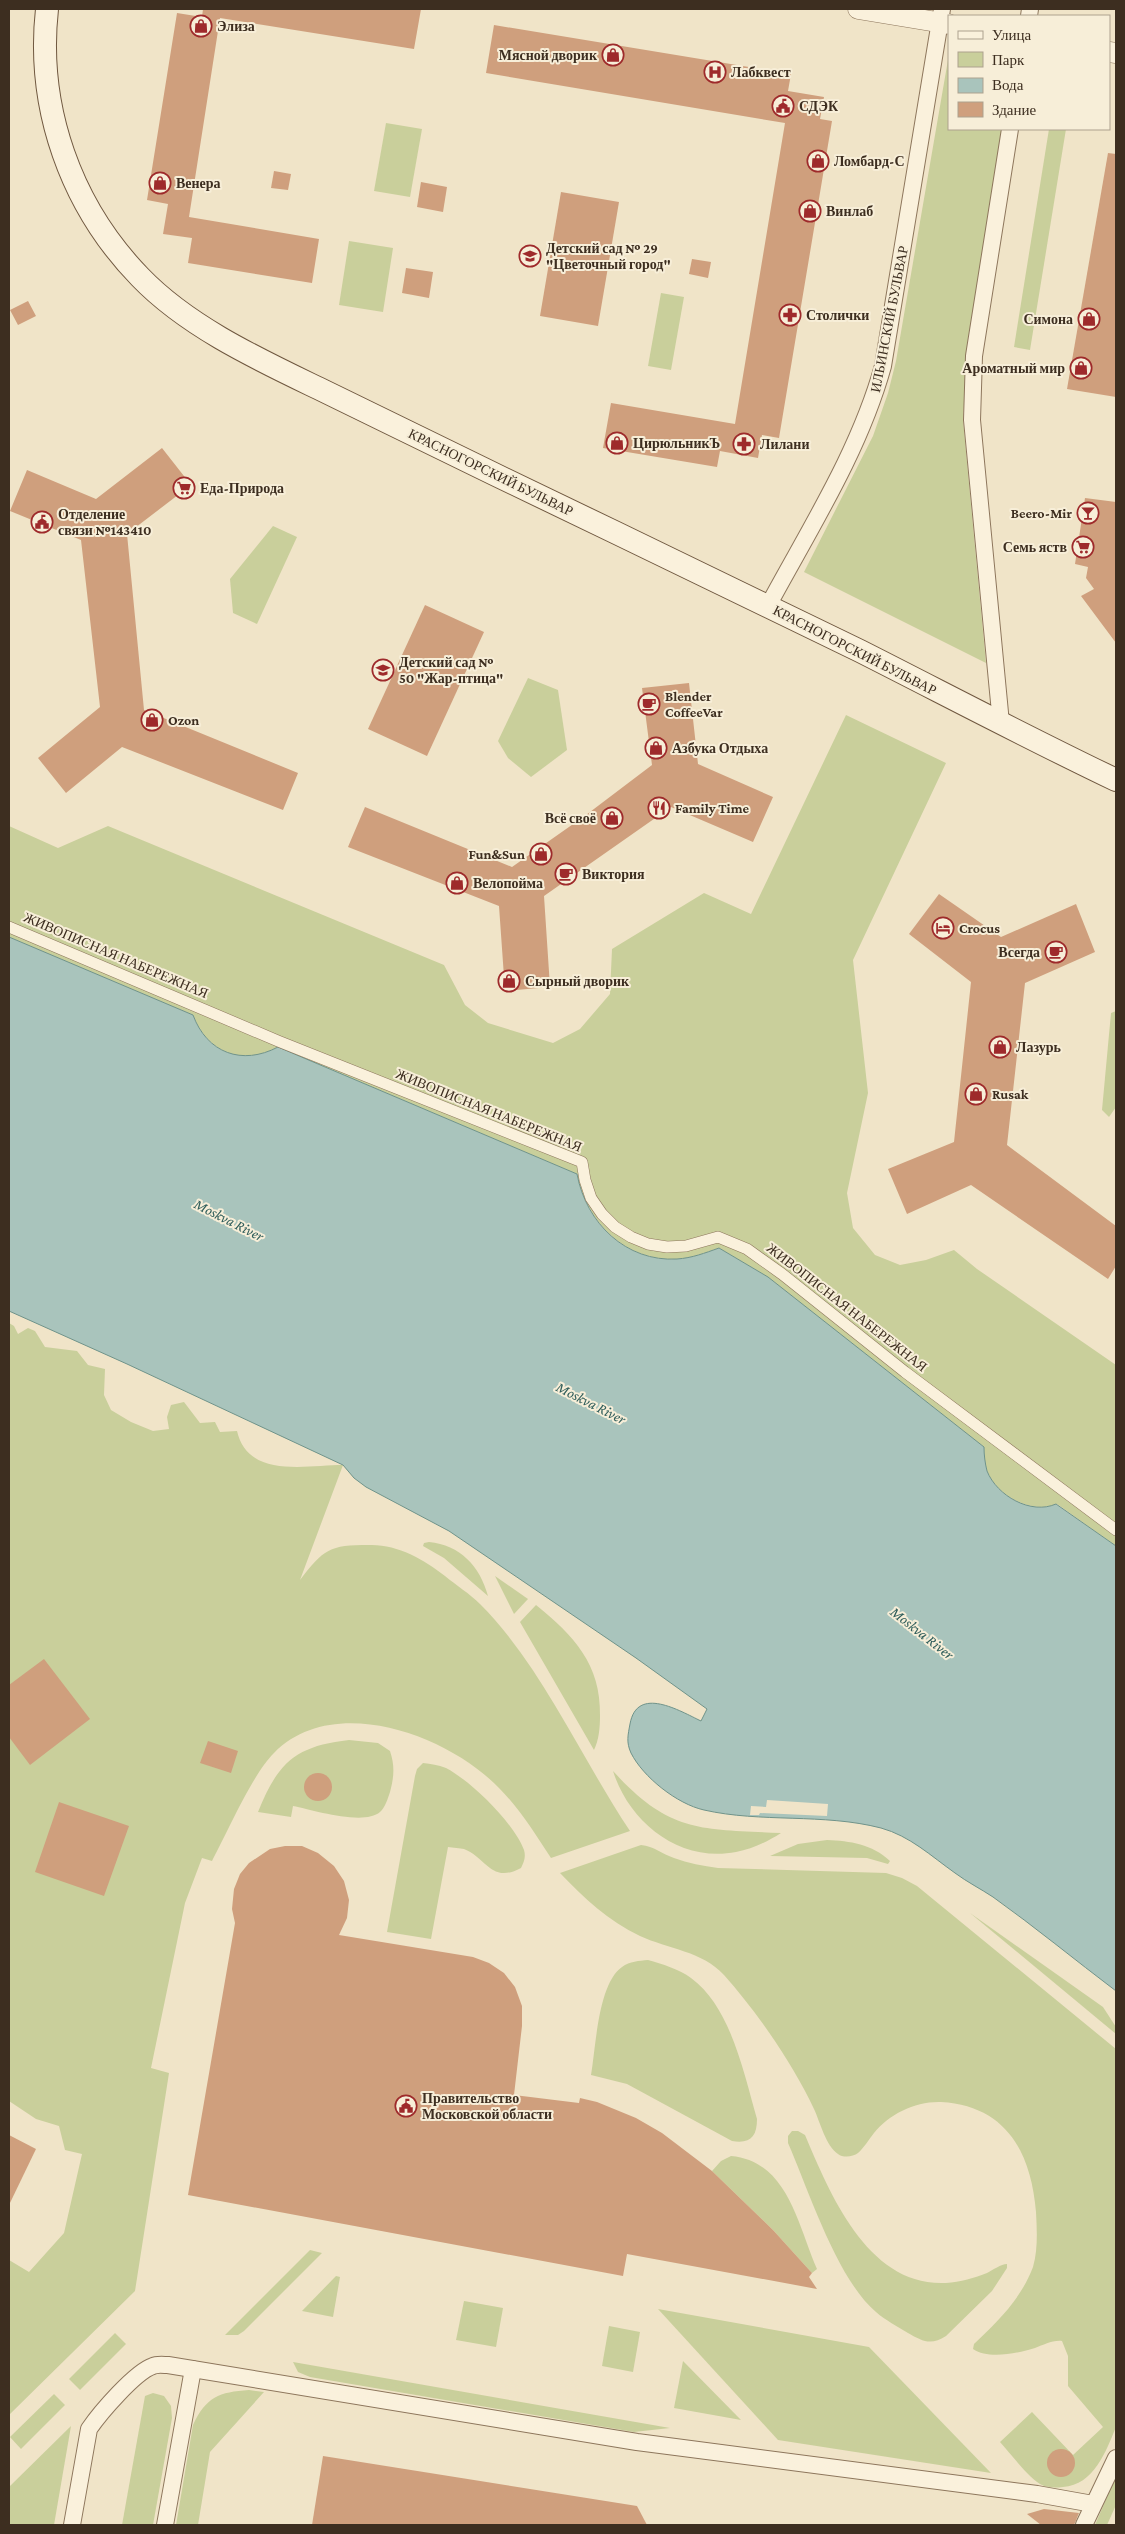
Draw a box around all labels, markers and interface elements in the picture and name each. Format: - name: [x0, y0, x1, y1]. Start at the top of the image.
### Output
- shop icon: Элиза: [189, 14, 213, 38]
- legend: [948, 15, 1110, 130]
- place label: Элиза: [217, 18, 255, 34]
- text: Улица: [992, 27, 1031, 43]
- shop icon: Мясной дворик: [601, 43, 625, 67]
- place label: Мясной дворик: [499, 47, 598, 63]
- text: Парк: [992, 52, 1025, 68]
- hospital icon: Лабквест: [703, 60, 727, 84]
- place label: Лабквест: [731, 64, 791, 80]
- text: Вода: [992, 77, 1024, 93]
- public building icon: СДЭК: [771, 94, 795, 118]
- place label: СДЭК: [799, 98, 839, 114]
- text: Здание: [992, 102, 1036, 118]
- shop icon: Ломбард-С: [806, 149, 830, 173]
- place label: Ломбард-С: [834, 153, 905, 169]
- shop icon: Венера: [148, 171, 172, 195]
- place label: Венера: [176, 175, 221, 191]
- shop icon: Винлаб: [798, 199, 822, 223]
- place label: Винлаб: [826, 203, 873, 219]
- place label: Детский сад № 29 "Цветочный город": [546, 240, 671, 272]
- school or university icon: Детский сад № 29 "Цветочный город": [518, 244, 542, 268]
- street label: ИЛЬИНСКИЙ БУЛЬВАР: [867, 244, 911, 394]
- pharmacy icon: Столички: [778, 303, 802, 327]
- place label: Столички: [806, 307, 869, 323]
- shop icon: Симона: [1077, 307, 1101, 331]
- place label: Симона: [1023, 311, 1073, 327]
- shop icon: Ароматный мир: [1069, 356, 1093, 380]
- place label: Ароматный мир: [962, 360, 1065, 376]
- street label: КРАСНОГОРСКИЙ БУЛЬВАР: [406, 425, 576, 519]
- shop icon: ЦирюльникЪ: [605, 431, 629, 455]
- pharmacy icon: Лилани: [732, 432, 756, 456]
- place label: ЦирюльникЪ: [633, 435, 721, 451]
- place label: Лилани: [760, 436, 810, 452]
- supermarket icon: Еда-Природа: [172, 476, 196, 500]
- place label: Еда-Природа: [200, 480, 284, 496]
- bar icon: Beero-Mir: [1076, 501, 1100, 525]
- place label: Beero-Mir: [1011, 505, 1072, 521]
- place label: Отделение связи №143410: [58, 506, 151, 538]
- public building icon: Отделение связи №143410: [30, 510, 54, 534]
- supermarket icon: Семь яств: [1071, 535, 1095, 559]
- place label: Семь яств: [1003, 539, 1067, 555]
- street label: КРАСНОГОРСКИЙ БУЛЬВАР: [771, 602, 940, 698]
- place label: Детский сад № 50 "Жар-птица": [399, 654, 503, 686]
- school or university icon: Детский сад № 50 "Жар-птица": [371, 658, 395, 682]
- place label: Blender CoffeeVar: [665, 688, 723, 720]
- cafe icon: Blender CoffeeVar: [637, 692, 661, 716]
- shop icon: Ozon: [140, 708, 164, 732]
- place label: Ozon: [168, 712, 199, 728]
- shop icon: Азбука Отдыха: [644, 736, 668, 760]
- place label: Азбука Отдыха: [672, 740, 768, 756]
- restaurant icon: Family Time: [647, 796, 671, 820]
- place label: Family Time: [675, 800, 749, 816]
- shop icon: Всё своё: [600, 806, 624, 830]
- place label: Всё своё: [545, 810, 596, 826]
- shop icon: Fun&Sun: [529, 842, 553, 866]
- place label: Fun&Sun: [468, 846, 525, 862]
- cafe icon: Виктория: [554, 862, 578, 886]
- place label: Виктория: [582, 866, 645, 882]
- shop icon: Велопойма: [445, 871, 469, 895]
- place label: Велопойма: [473, 875, 543, 891]
- street label: ЖИВОПИСНАЯ НАБЕРЕЖНАЯ: [21, 909, 211, 1001]
- hotel icon: Crocus: [931, 916, 955, 940]
- place label: Crocus: [959, 920, 1000, 936]
- cafe icon: Всегда: [1044, 940, 1068, 964]
- place label: Всегда: [998, 944, 1040, 960]
- shop icon: Сырный дворик: [497, 969, 521, 993]
- place label: Сырный дворик: [525, 973, 630, 989]
- shop icon: Лазурь: [988, 1035, 1012, 1059]
- place label: Лазурь: [1016, 1039, 1062, 1055]
- street label: ЖИВОПИСНАЯ НАБЕРЕЖНАЯ: [394, 1065, 584, 1155]
- shop icon: Rusak: [964, 1082, 988, 1106]
- place label: Rusak: [992, 1086, 1029, 1102]
- water label: Moskva River: [191, 1195, 267, 1245]
- street label: ЖИВОПИСНАЯ НАБЕРЕЖНАЯ: [764, 1239, 930, 1375]
- water label: Moskva River: [553, 1378, 629, 1428]
- water label: Moskva River: [887, 1603, 957, 1663]
- place label: Правительство Московской области: [422, 2090, 552, 2122]
- public building icon: Правительство Московской области: [394, 2094, 418, 2118]

